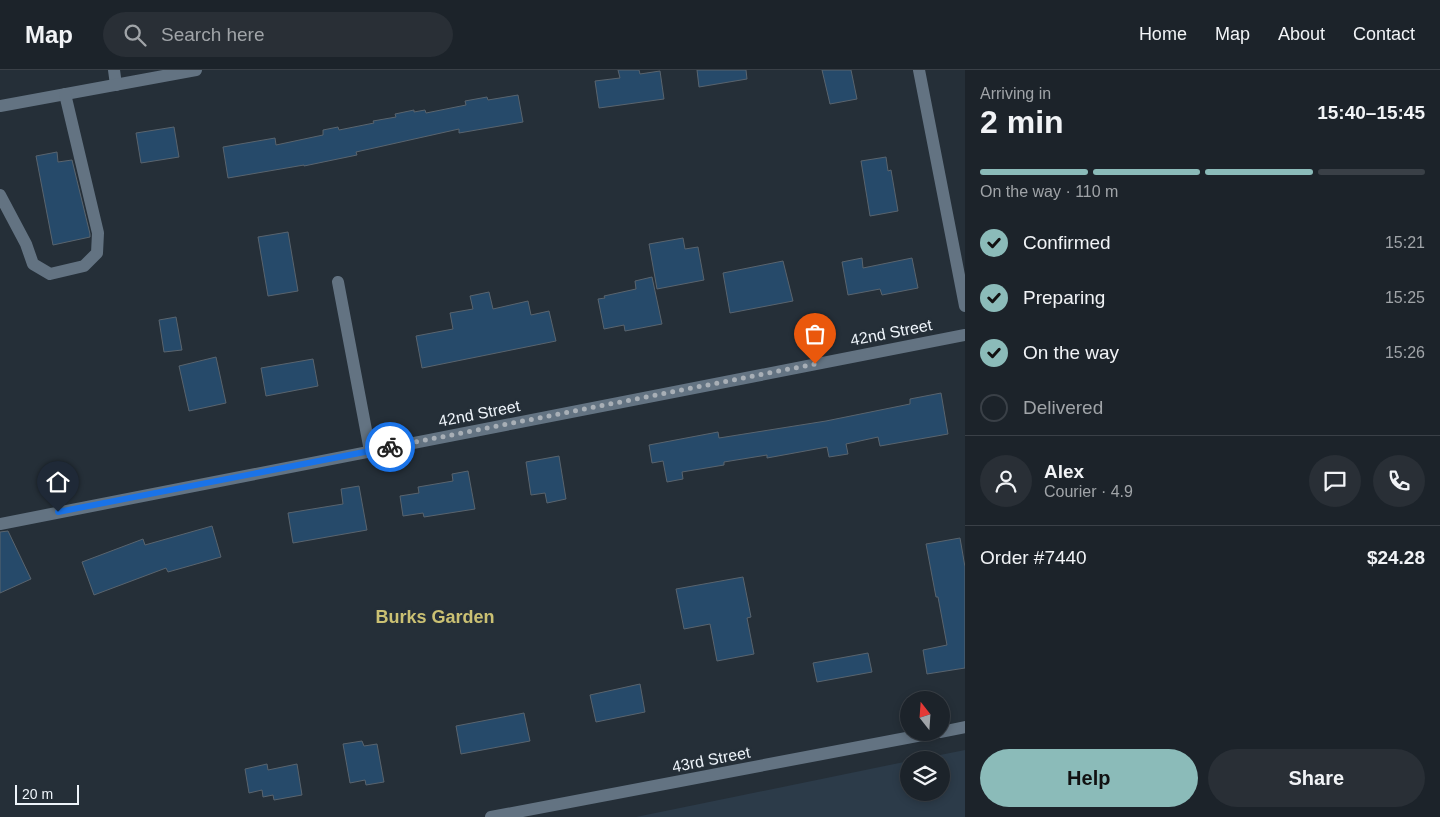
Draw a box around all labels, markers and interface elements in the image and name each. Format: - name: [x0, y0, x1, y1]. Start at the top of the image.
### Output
- search box: [103, 12, 453, 57]
- text: Map: [25, 21, 73, 48]
- icon: search: [121, 21, 149, 49]
- text: Search here: [161, 24, 265, 45]
- text: Home: [1139, 24, 1187, 44]
- text: Map: [1215, 24, 1250, 44]
- text: About: [1278, 24, 1325, 44]
- text: Contact: [1353, 24, 1415, 44]
- text: Arriving in: [980, 85, 1051, 102]
- text: 15:40–15:45: [1317, 102, 1425, 123]
- text: 2 min: [980, 104, 1064, 140]
- text: On the way · 110 m: [980, 183, 1118, 200]
- icon: check: [980, 229, 1008, 257]
- text: Confirmed: [1023, 232, 1111, 253]
- text: 15:21: [1385, 234, 1425, 251]
- icon: check: [980, 284, 1008, 312]
- text: Preparing: [1023, 287, 1105, 308]
- text: 15:25: [1385, 289, 1425, 306]
- pin: [794, 313, 836, 364]
- street label: 42nd Street: [849, 316, 934, 349]
- icon: bag: [801, 320, 829, 348]
- icon: check: [980, 339, 1008, 367]
- text: On the way: [1023, 342, 1119, 363]
- text: 15:26: [1385, 344, 1425, 361]
- street label: 42nd Street: [437, 397, 522, 430]
- text: Delivered: [1023, 397, 1103, 418]
- courier: [365, 422, 415, 472]
- icon: bike: [376, 433, 404, 461]
- button: person: [980, 455, 1032, 507]
- button: chat: [1309, 455, 1361, 507]
- button: phone: [1373, 455, 1425, 507]
- pin: [37, 461, 79, 512]
- text: Alex: [1044, 461, 1084, 482]
- icon: home: [44, 468, 72, 496]
- text: Courier · 4.9: [1044, 483, 1133, 500]
- text: Order #7440: [980, 547, 1087, 568]
- text: $24.28: [1367, 547, 1425, 568]
- district label: Burks Garden: [375, 607, 495, 627]
- north arrow: [900, 691, 950, 741]
- map controls: [900, 691, 950, 801]
- street label: 43rd Street: [671, 743, 752, 775]
- button: Help: [980, 749, 1198, 807]
- button: Share: [1208, 749, 1425, 807]
- button: layers: [900, 751, 950, 801]
- scale bar: [15, 782, 79, 805]
- text: 20 m: [22, 786, 53, 802]

